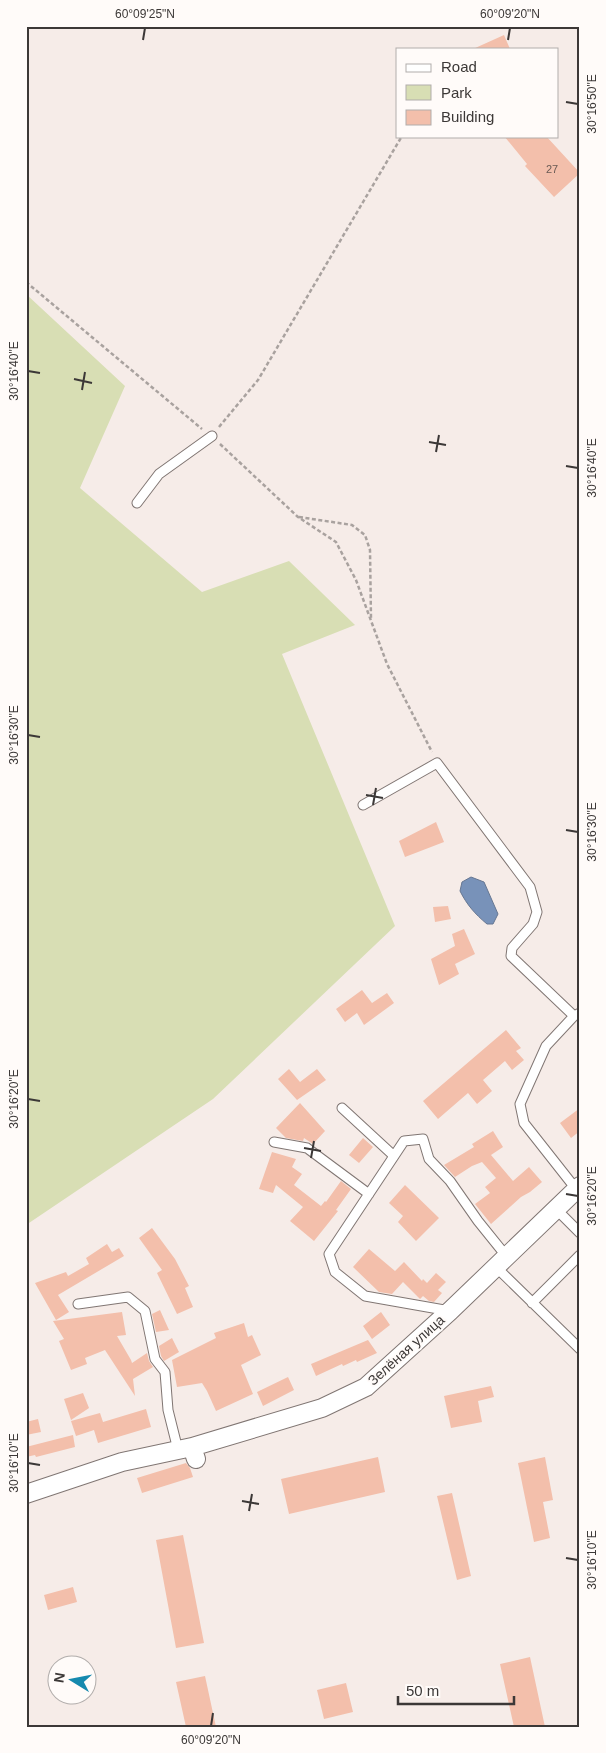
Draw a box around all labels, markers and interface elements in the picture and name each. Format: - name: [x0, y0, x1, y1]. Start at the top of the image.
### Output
- text: 60°09'25"N: [115, 7, 175, 21]
- text: 60°09'20"N: [480, 7, 540, 21]
- legend: [396, 48, 558, 138]
- text: Road: [441, 58, 477, 75]
- text: 30°16'50"E: [585, 74, 599, 134]
- text: Park: [441, 84, 472, 101]
- text: Building: [441, 108, 494, 125]
- house number: 27: [546, 163, 558, 175]
- text: 30°16'40"E: [7, 341, 21, 401]
- text: 30°16'40"E: [585, 438, 599, 498]
- text: 30°16'30"E: [7, 705, 21, 765]
- text: 30°16'30"E: [585, 802, 599, 862]
- text: 30°16'20"E: [7, 1069, 21, 1129]
- text: 30°16'20"E: [585, 1166, 599, 1226]
- street label: Зелёная улица: [365, 1311, 448, 1388]
- text: 30°16'10"E: [7, 1433, 21, 1493]
- text: 30°16'10"E: [585, 1530, 599, 1590]
- north arrow: [48, 1656, 98, 1706]
- text: N: [50, 1671, 68, 1684]
- scale bar: [398, 1673, 515, 1705]
- text: 50 m: [406, 1682, 439, 1699]
- text: 60°09'20"N: [181, 1733, 241, 1747]

